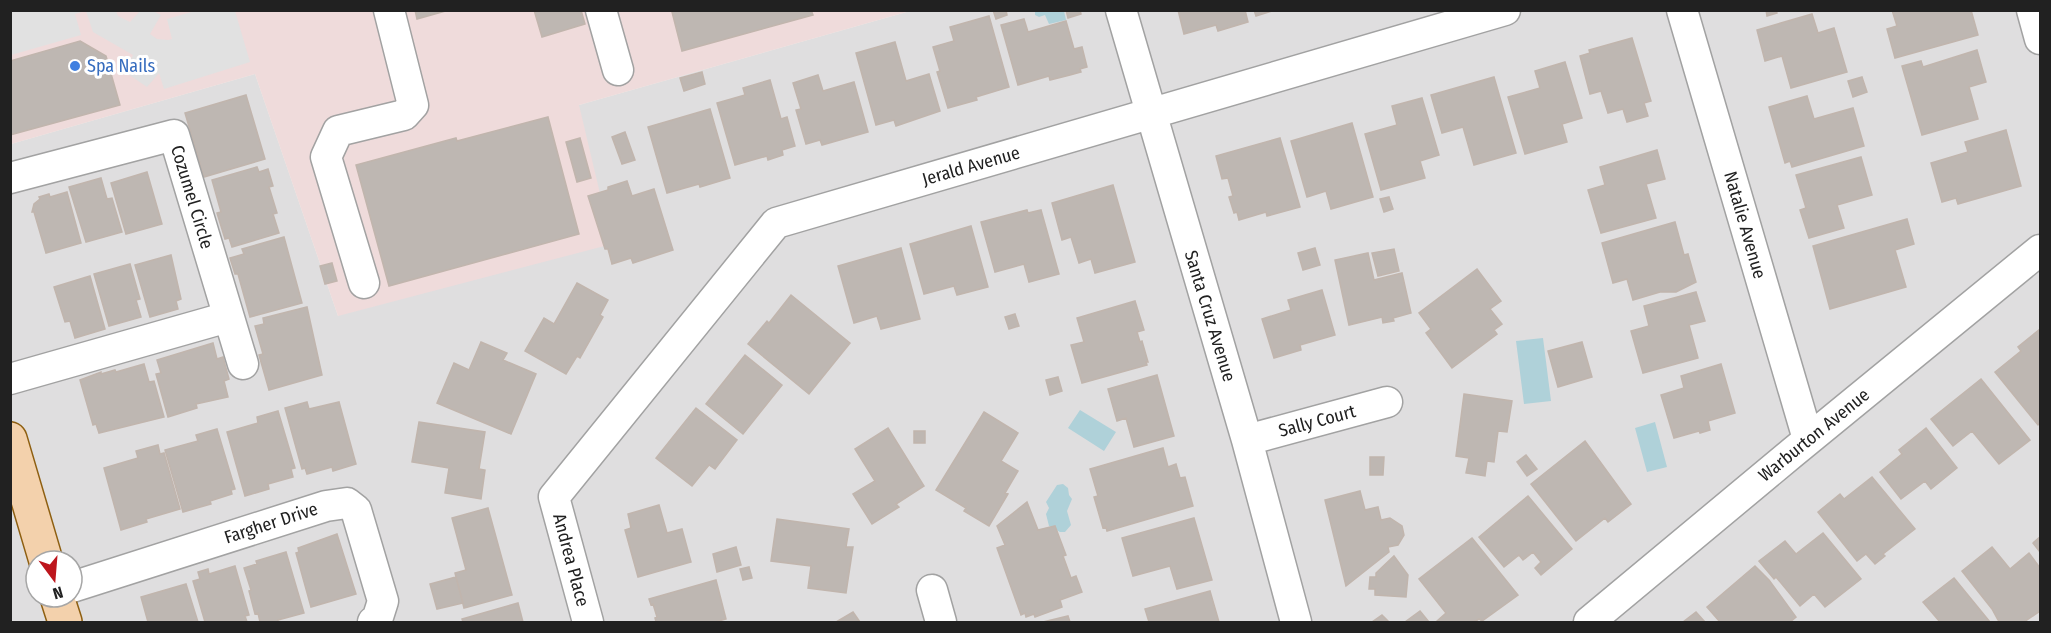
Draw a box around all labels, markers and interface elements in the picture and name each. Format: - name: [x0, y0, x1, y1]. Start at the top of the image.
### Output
- place label: Spa Nails: [87, 55, 155, 77]
- marker: Spa Nails: [68, 59, 82, 73]
- street label: Jerald Avenue: [920, 142, 1023, 190]
- street label: Cozumel Circle: [166, 143, 218, 251]
- street label: Natalie Avenue: [1719, 169, 1771, 281]
- street label: Santa Cruz Avenue: [1180, 248, 1240, 384]
- street label: Warburton Avenue: [1754, 384, 1874, 486]
- street label: Sally Court: [1276, 400, 1358, 442]
- street label: Fargher Drive: [221, 498, 321, 548]
- street label: Andrea Place: [548, 511, 594, 609]
- north arrow: [24, 549, 84, 609]
- text: N: [51, 582, 65, 603]

